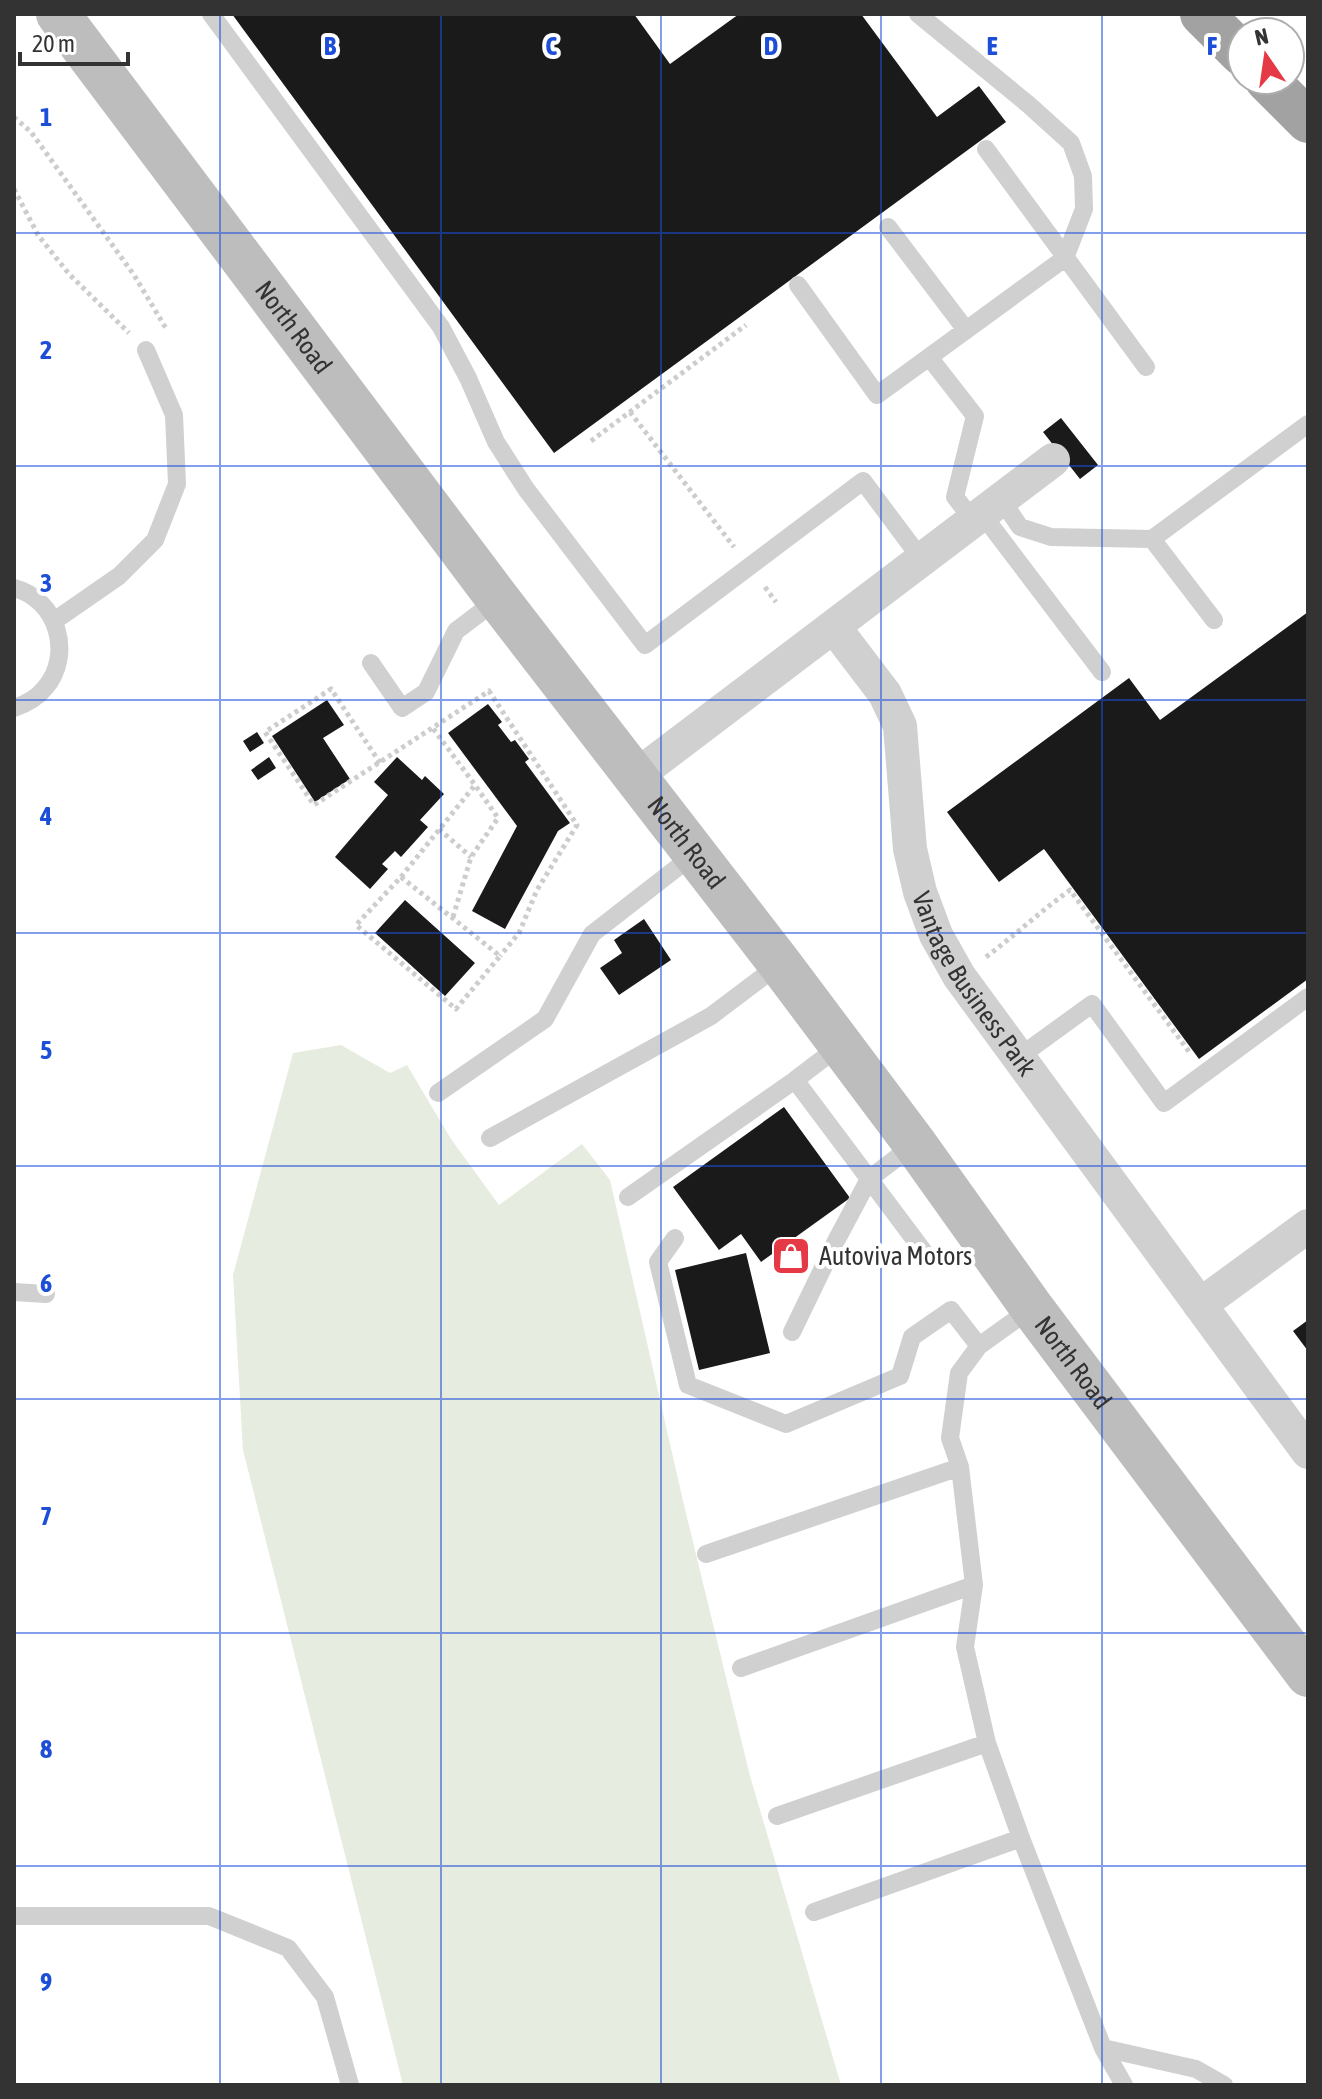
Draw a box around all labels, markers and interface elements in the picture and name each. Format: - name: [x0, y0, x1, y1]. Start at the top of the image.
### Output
- scale bar: [20, 16, 128, 66]
- north arrow: [1226, 16, 1306, 96]
- text: N: [1252, 22, 1271, 51]
- text: 20 m: [32, 30, 75, 57]
- text: B: [324, 31, 337, 61]
- text: C: [545, 31, 557, 61]
- text: D: [764, 31, 778, 61]
- text: E: [986, 31, 998, 61]
- text: F: [1207, 31, 1218, 61]
- text: 1: [40, 102, 52, 132]
- street label: North Road: [249, 275, 338, 380]
- text: 2: [40, 335, 52, 365]
- text: 3: [40, 568, 52, 598]
- street label: North Road: [641, 791, 731, 895]
- text: 4: [39, 801, 52, 831]
- street label: Vantage Business Park: [906, 888, 1042, 1082]
- text: 5: [40, 1035, 52, 1065]
- shop icon: Autoviva Motors: [770, 1235, 812, 1277]
- place label: Autoviva Motors: [819, 1241, 972, 1271]
- text: 6: [40, 1268, 52, 1298]
- street label: North Road: [1028, 1310, 1118, 1415]
- text: 7: [40, 1501, 52, 1531]
- text: 8: [40, 1734, 52, 1764]
- text: 9: [40, 1967, 52, 1997]

